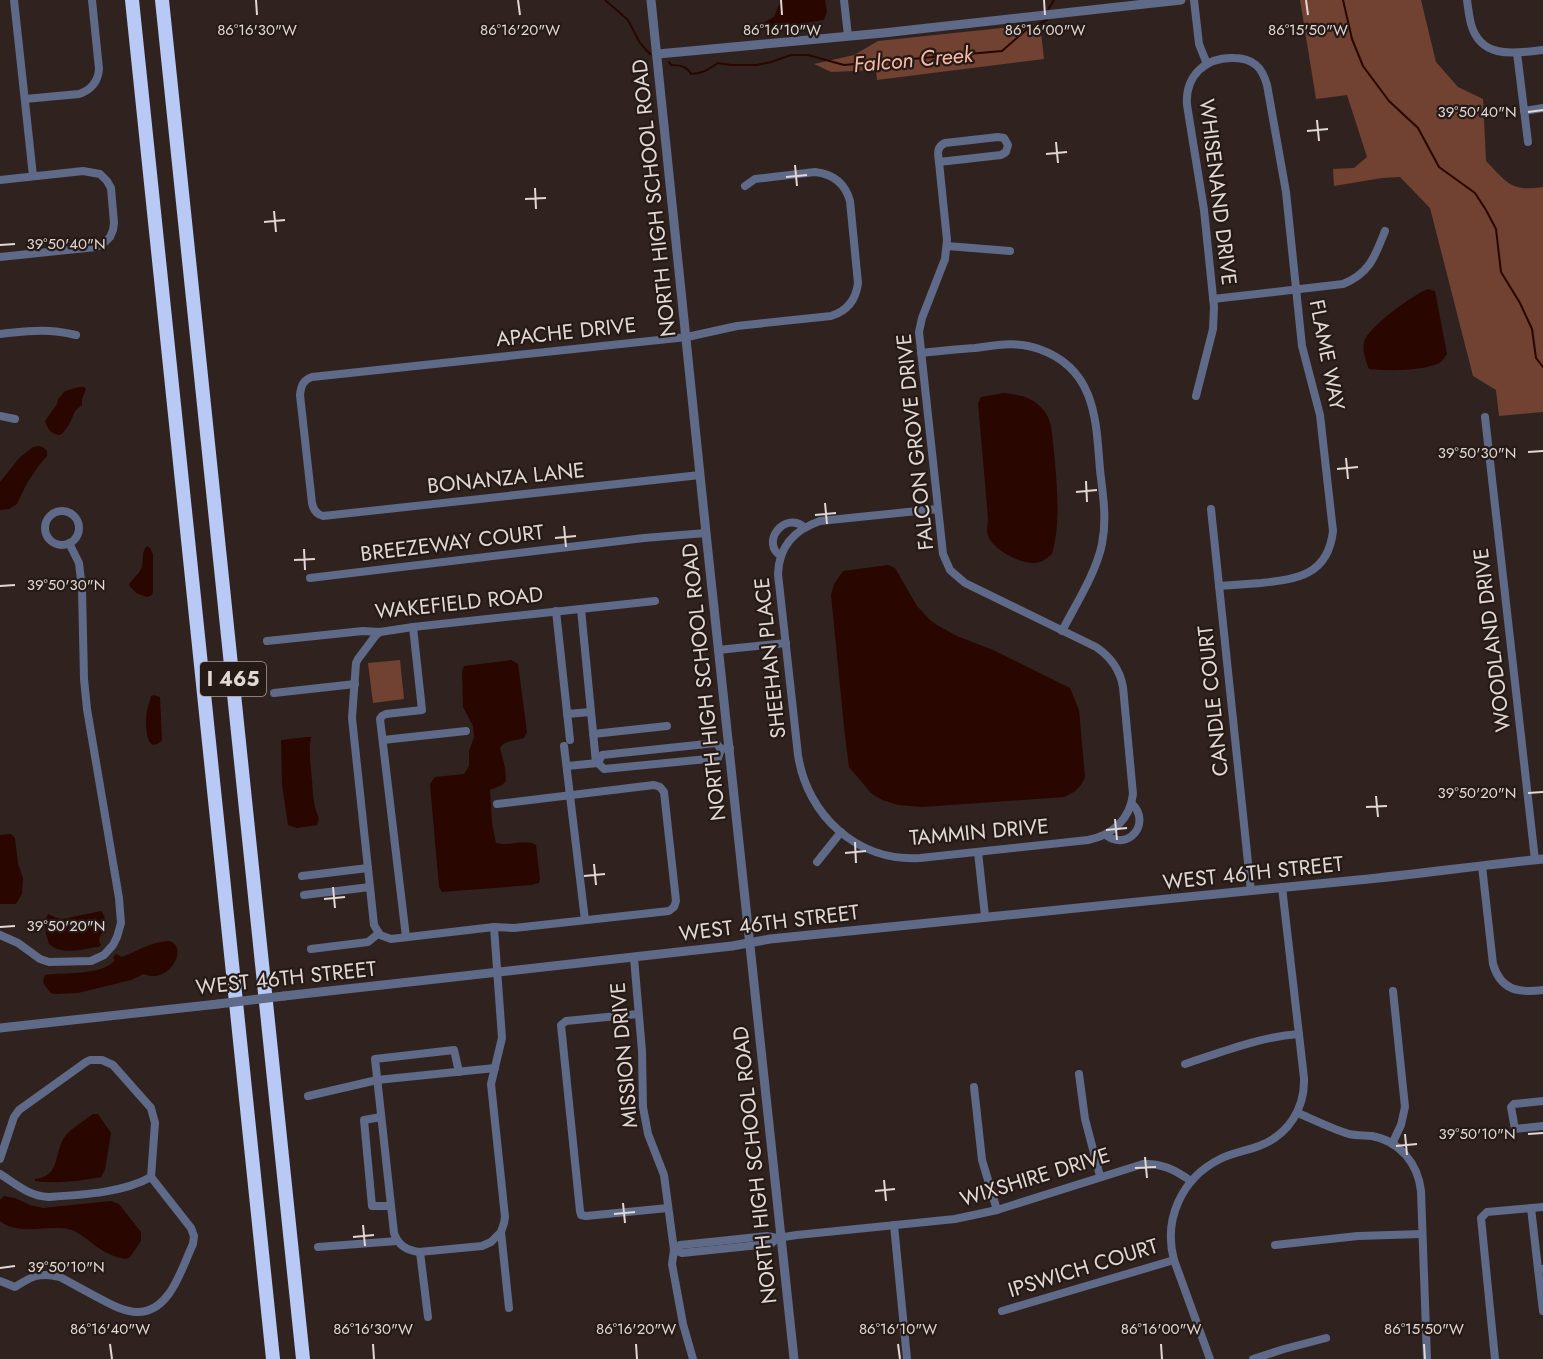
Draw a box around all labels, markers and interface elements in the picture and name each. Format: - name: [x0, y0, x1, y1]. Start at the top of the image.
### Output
- text: 86°16'30"W: [217, 19, 297, 41]
- text: 86°16'20"W: [480, 19, 560, 41]
- text: 86°16'10"W: [743, 19, 821, 41]
- text: 86°16'00"W: [1005, 19, 1085, 41]
- text: 86°15'50"W: [1268, 19, 1348, 41]
- water label: Falcon Creek: [852, 38, 976, 80]
- street label: NORTH HIGH SCHOOL ROAD: [624, 58, 684, 338]
- street label: WHISENAND DRIVE: [1192, 97, 1244, 287]
- text: 39°50'40"N: [1437, 101, 1517, 123]
- text: 39°50'40"N: [26, 233, 106, 255]
- street label: FLAME WAY: [1302, 297, 1352, 413]
- street label: APACHE DRIVE: [494, 310, 638, 354]
- street label: FALCON GROVE DRIVE: [889, 332, 941, 552]
- text: 39°50'30"N: [1438, 442, 1516, 464]
- street label: BONANZA LANE: [426, 455, 586, 501]
- street label: BREEZEWAY COURT: [359, 517, 546, 569]
- street label: NORTH HIGH SCHOOL ROAD: [674, 542, 734, 822]
- street label: WOODLAND DRIVE: [1466, 546, 1518, 734]
- text: 39°50'30"N: [27, 574, 105, 596]
- street label: SHEEHAN PLACE: [747, 576, 793, 740]
- street label: WAKEFIELD ROAD: [373, 579, 545, 627]
- street label: CANDLE COURT: [1190, 624, 1236, 778]
- road number: I 465: [200, 662, 266, 696]
- text: 39°50'20"N: [1438, 782, 1516, 804]
- street label: TAMMIN DRIVE: [908, 811, 1050, 853]
- street label: WEST 46TH STREET: [1161, 849, 1345, 897]
- street label: WEST 46TH STREET: [677, 897, 861, 949]
- text: 39°50'20"N: [27, 915, 105, 937]
- street label: WEST 46TH STREET: [194, 954, 378, 1002]
- street label: MISSION DRIVE: [603, 981, 645, 1129]
- street label: NORTH HIGH SCHOOL ROAD: [725, 1025, 785, 1305]
- text: 39°50'10"N: [1438, 1123, 1516, 1145]
- street label: WIXSHIRE DRIVE: [956, 1140, 1114, 1214]
- street label: IPSWICH COURT: [1004, 1231, 1162, 1305]
- text: 39°50'10"N: [27, 1256, 105, 1278]
- text: 86°16'40"W: [70, 1318, 150, 1340]
- text: 86°16'30"W: [333, 1318, 413, 1340]
- text: 86°16'20"W: [596, 1318, 676, 1340]
- text: 86°16'10"W: [859, 1318, 937, 1340]
- text: 86°16'00"W: [1121, 1318, 1201, 1340]
- text: 86°15'50"W: [1384, 1318, 1464, 1340]

